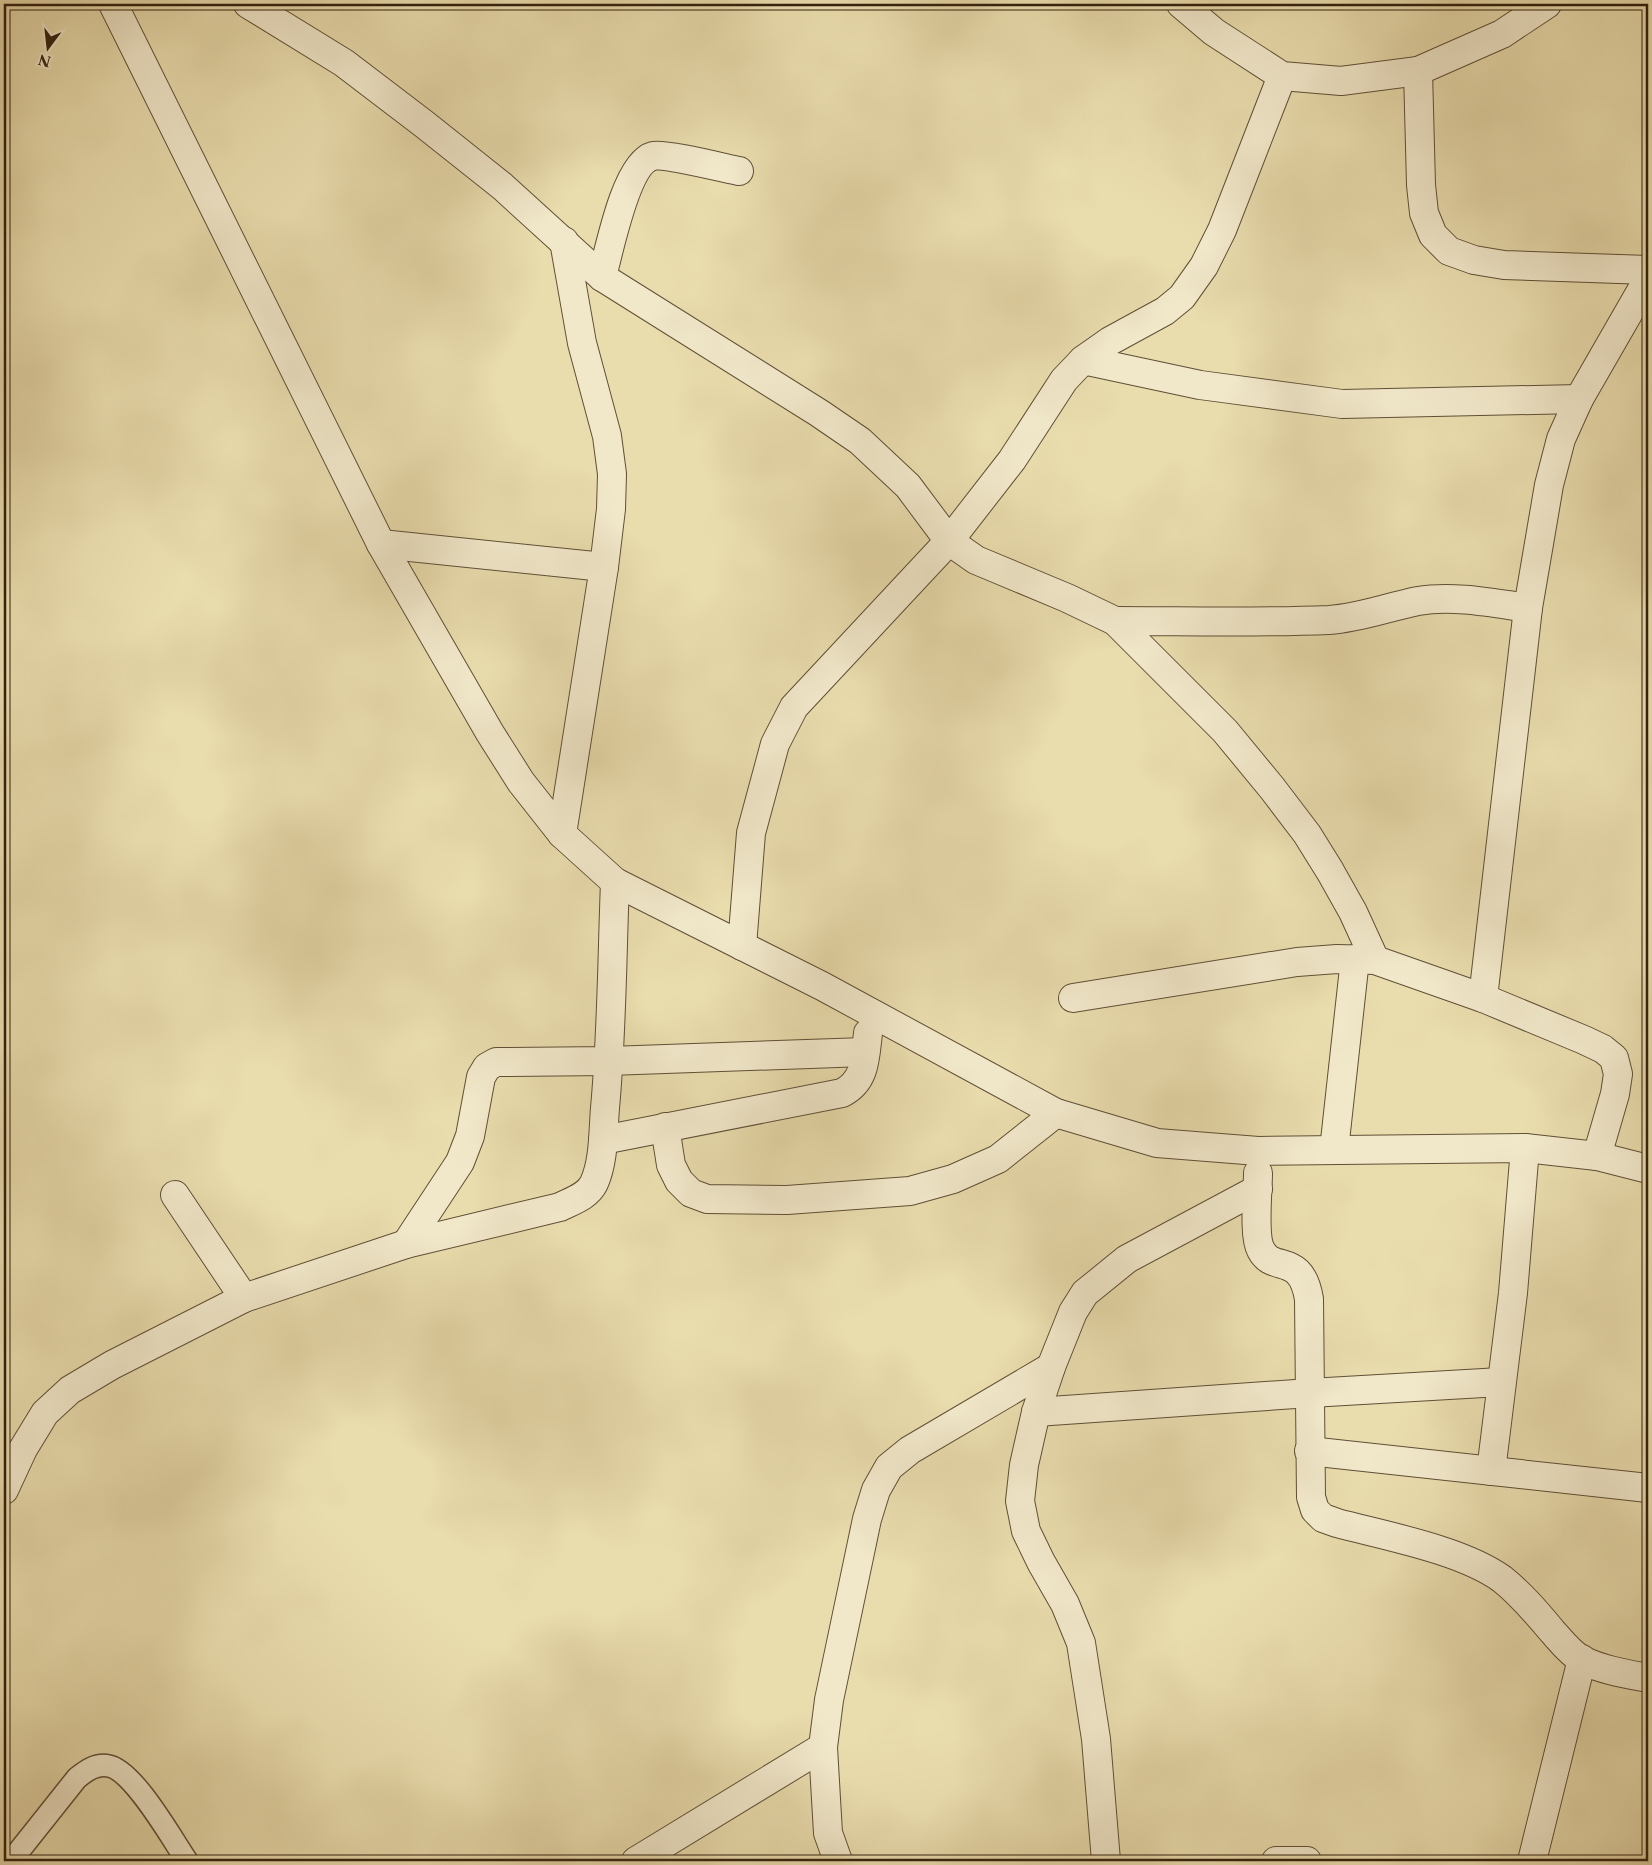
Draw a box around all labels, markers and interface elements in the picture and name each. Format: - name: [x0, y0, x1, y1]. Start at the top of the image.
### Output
- north arrow: [22, 22, 72, 72]
- text: N: [36, 50, 53, 71]

